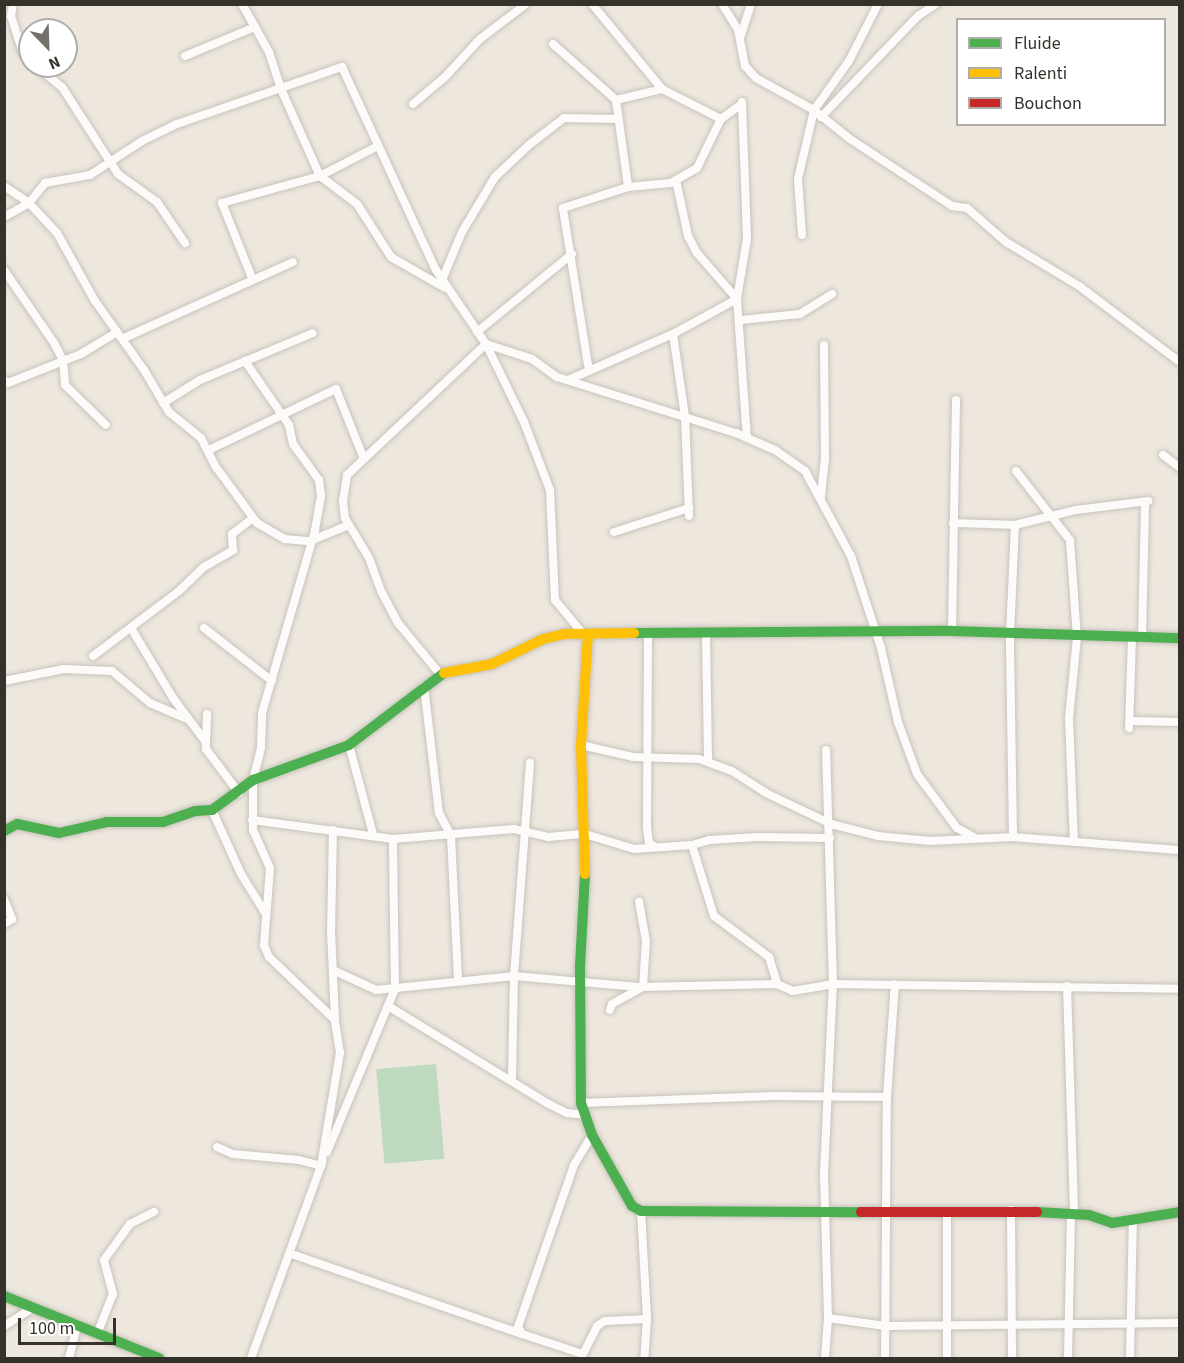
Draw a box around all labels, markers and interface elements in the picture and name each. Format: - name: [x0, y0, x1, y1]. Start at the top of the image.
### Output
- north arrow: [18, 18, 78, 78]
- legend: [956, 18, 1166, 126]
- text: Fluide: [1014, 31, 1061, 56]
- text: N: [45, 51, 63, 75]
- text: Ralenti: [1014, 61, 1067, 86]
- text: Bouchon: [1014, 91, 1082, 116]
- scale bar: [21, 1306, 118, 1344]
- text: 100 m: [29, 1316, 74, 1341]

